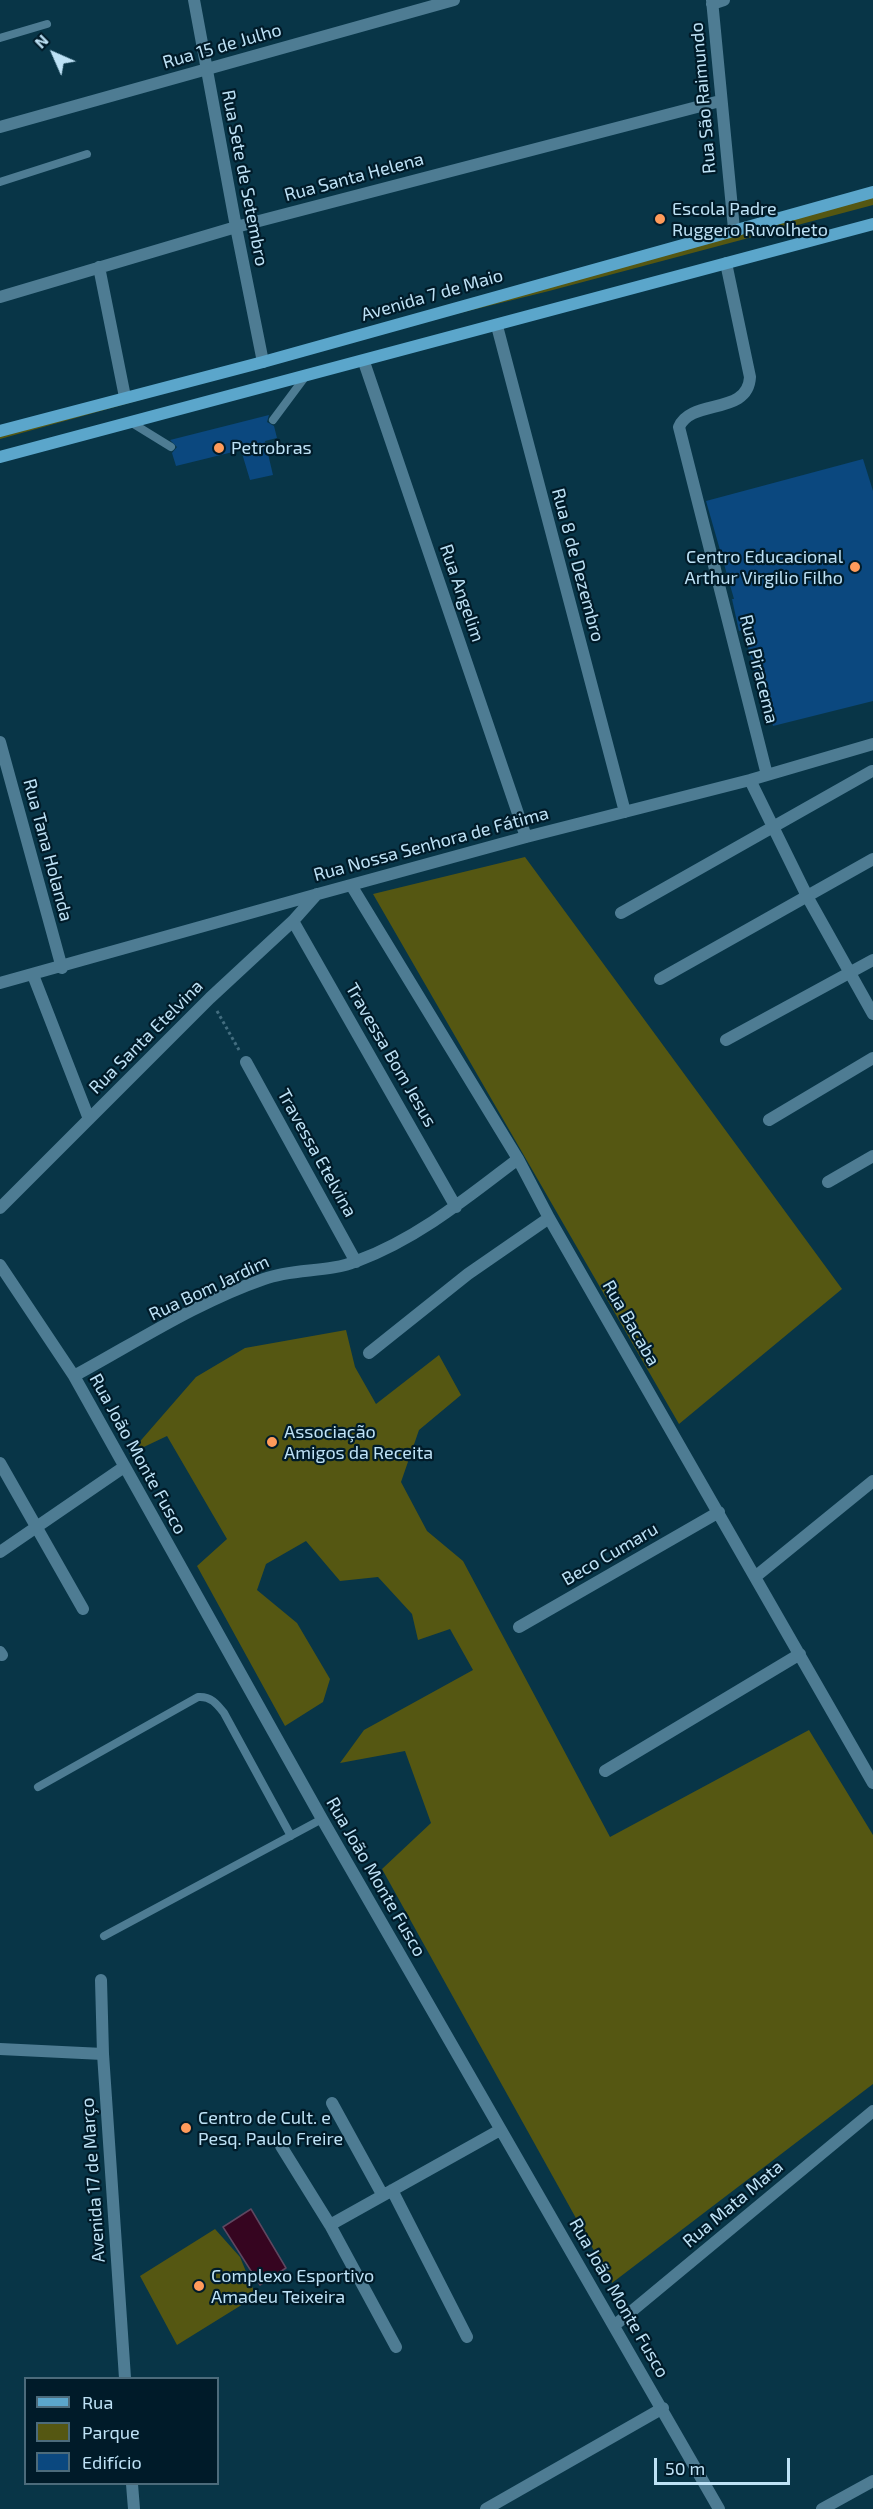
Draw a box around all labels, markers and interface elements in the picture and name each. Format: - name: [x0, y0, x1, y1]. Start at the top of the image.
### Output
- street label: Rua 15 de Julho: [160, 19, 284, 73]
- street label: Rua São Raimundo: [686, 21, 720, 175]
- north arrow: [24, 24, 84, 84]
- text: N: [30, 30, 52, 52]
- street label: Rua Sete de Setembro: [217, 88, 273, 268]
- street label: Rua Santa Helena: [282, 148, 426, 206]
- place label: Escola Padre Ruggero Ruvolheto: [672, 198, 828, 240]
- marker: Escola Padre Ruggero Ruvolheto: [653, 212, 667, 226]
- street label: Avenida 7 de Maio: [359, 264, 505, 326]
- place label: Petrobras: [231, 437, 312, 459]
- marker: Petrobras: [212, 441, 226, 455]
- street label: Rua 8 de Dezembro: [547, 486, 609, 644]
- street label: Rua Angelim: [435, 541, 489, 645]
- place label: Centro Educacional Arthur Virgilio Filho: [684, 546, 843, 588]
- marker: Centro Educacional Arthur Virgilio Filho: [848, 560, 862, 574]
- street label: Rua Piracema: [735, 612, 783, 726]
- street label: Rua Tana Holanda: [19, 776, 77, 924]
- street label: Rua Nossa Senhora de Fátima: [311, 802, 551, 886]
- street label: Rua Santa Etelvina: [84, 975, 208, 1099]
- street label: Travessa Bom Jesus: [341, 979, 441, 1131]
- street label: Travessa Etelvina: [273, 1085, 361, 1221]
- street label: Rua Bom Jardim: [146, 1251, 272, 1325]
- street label: Rua Bacaba: [598, 1276, 664, 1370]
- street label: Rua João Monte Fusco: [85, 1370, 191, 1538]
- place label: Associação Amigos da Receita: [284, 1421, 433, 1464]
- marker: Associação Amigos da Receita: [265, 1435, 279, 1449]
- street label: Beco Cumaru: [558, 1518, 662, 1590]
- street label: Rua João Monte Fusco: [322, 1793, 430, 1961]
- street label: Avenida 17 de Março: [76, 2097, 110, 2263]
- place label: Centro de Cult. e Pesq. Paulo Freire: [198, 2107, 343, 2150]
- marker: Centro de Cult. e Pesq. Paulo Freire: [179, 2121, 193, 2135]
- street label: Rua Mata Mata: [679, 2156, 787, 2252]
- street label: Rua João Monte Fusco: [565, 2214, 673, 2382]
- place label: Complexo Esportivo Amadeu Teixeira: [211, 2265, 374, 2308]
- marker: Complexo Esportivo Amadeu Teixeira: [192, 2279, 206, 2293]
- legend: [24, 2377, 219, 2485]
- text: Rua: [82, 2391, 113, 2413]
- text: Parque: [82, 2421, 140, 2443]
- scale bar: [657, 2446, 794, 2484]
- text: Edifício: [82, 2451, 142, 2473]
- text: 50 m: [665, 2457, 705, 2479]

